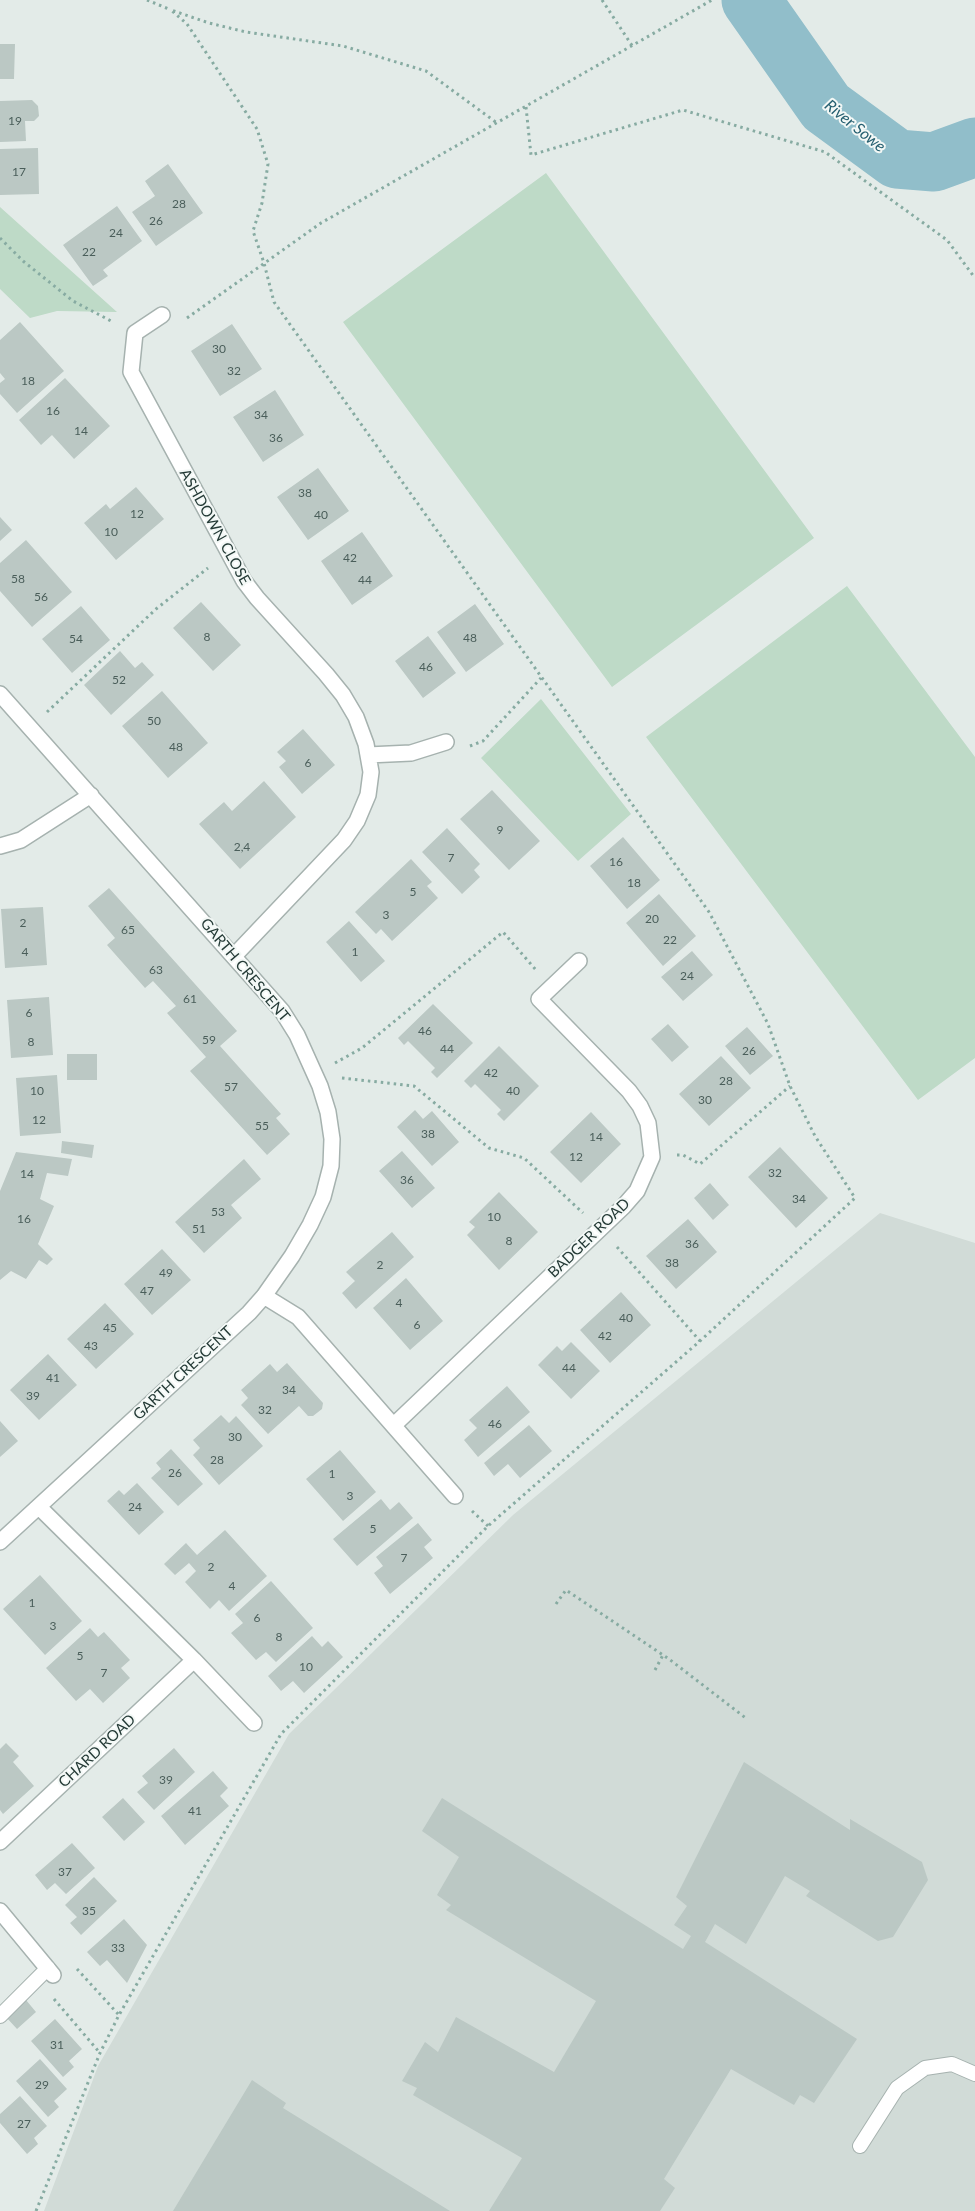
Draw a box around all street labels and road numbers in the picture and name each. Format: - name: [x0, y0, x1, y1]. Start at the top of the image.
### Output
- street label: ASHDOWN CLOSE: [176, 466, 254, 588]
- street label: GARTH CRESCENT: [197, 915, 293, 1025]
- street label: BADGER ROAD: [544, 1195, 634, 1281]
- street label: GARTH CRESCENT: [130, 1322, 236, 1424]
- street label: CHARD ROAD: [55, 1711, 139, 1791]

